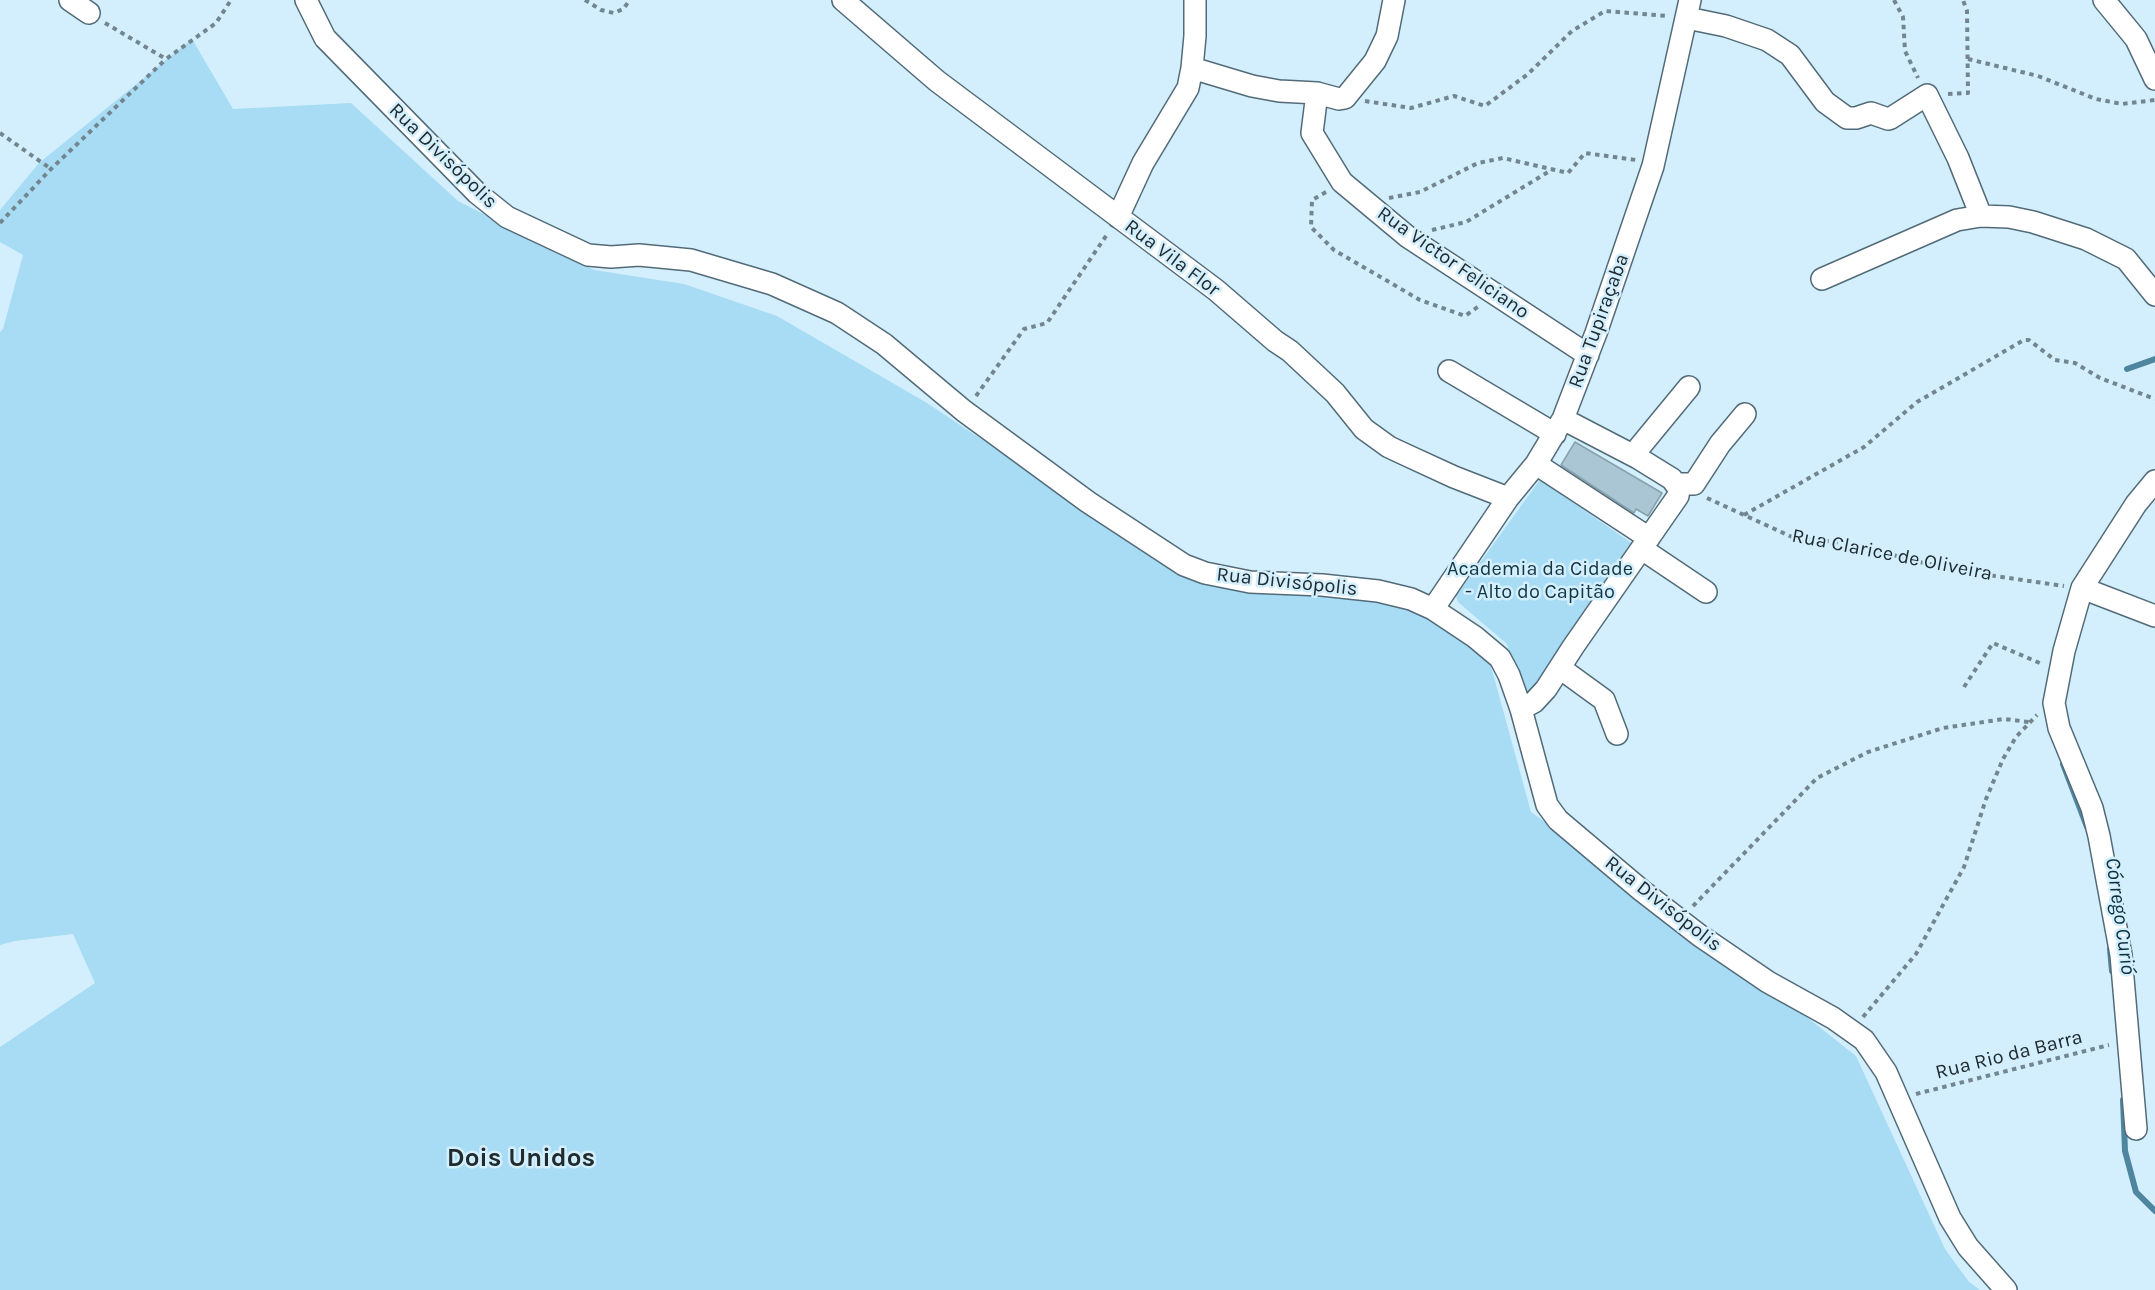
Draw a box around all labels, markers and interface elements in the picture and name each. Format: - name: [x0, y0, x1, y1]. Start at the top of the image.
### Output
- street label: Rua Divisópolis: [384, 98, 502, 214]
- street label: Rua Victor Feliciano: [1372, 202, 1534, 324]
- street label: Rua Vila Flor: [1120, 214, 1224, 302]
- street label: Rua Tupiraçaba: [1564, 251, 1634, 391]
- street label: Rua Clarice de Oliveira: [1790, 524, 1994, 586]
- park label: Academia da Cidade - Alto do Capitão: [1447, 557, 1633, 604]
- street label: Rua Divisópolis: [1215, 563, 1359, 601]
- street label: Rua Divisópolis: [1600, 851, 1726, 957]
- water label: Córrego Curió: [2099, 856, 2141, 976]
- street label: Rua Rio da Barra: [1933, 1025, 2085, 1085]
- district label: Dois Unidos: [447, 1143, 595, 1175]

